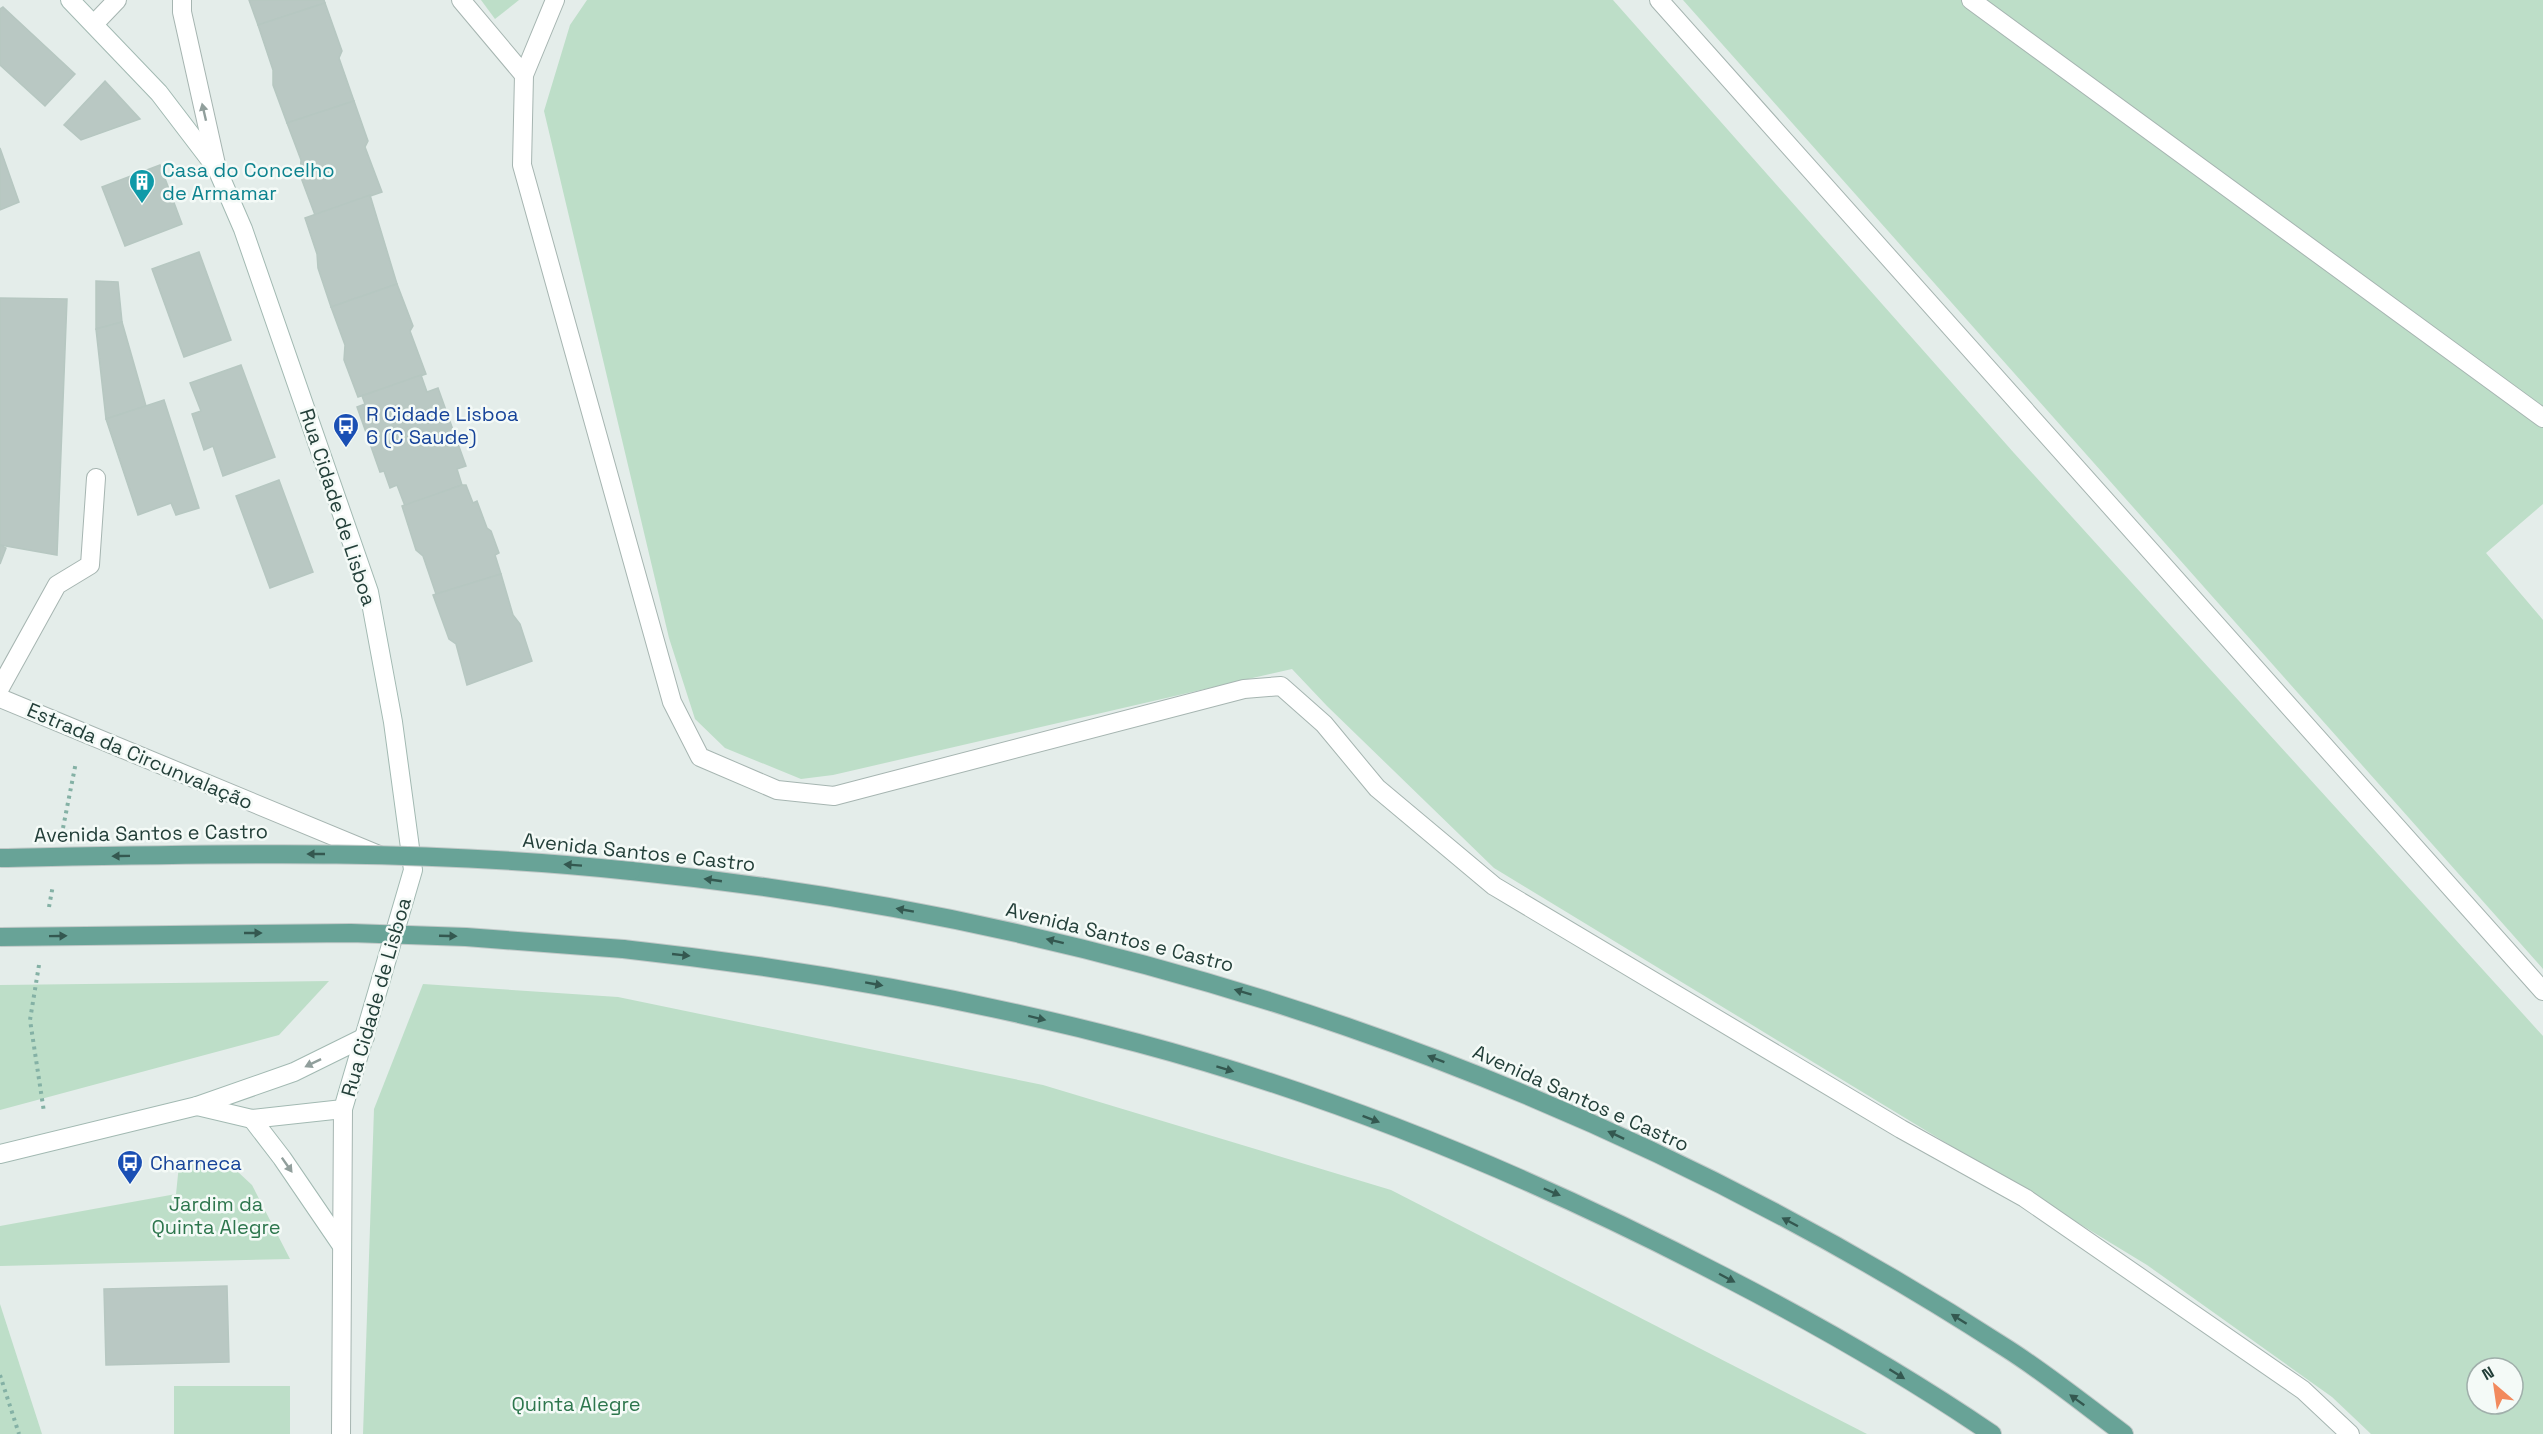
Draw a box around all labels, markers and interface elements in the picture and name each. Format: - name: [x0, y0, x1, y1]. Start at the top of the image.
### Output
- one-way arrow: [199, 102, 209, 121]
- place label: Casa do Concelho de Armamar: [162, 157, 335, 206]
- building icon: Casa do Concelho de Armamar: [127, 167, 157, 205]
- place label: R Cidade Lisboa 6 (C Saude): [366, 401, 519, 450]
- street label: Rua Cidade de Lisboa: [294, 405, 382, 609]
- bus stop icon: R Cidade Lisboa 6 (C Saude): [331, 411, 361, 449]
- street label: Estrada da Circunvalação: [23, 697, 257, 815]
- street label: Avenida Santos e Castro: [34, 818, 268, 848]
- street label: Avenida Santos e Castro: [521, 827, 757, 877]
- one-way arrow: [306, 849, 325, 859]
- one-way arrow: [111, 851, 130, 860]
- one-way arrow: [564, 861, 583, 870]
- one-way arrow: [703, 875, 722, 884]
- street label: Rua Cidade de Lisboa: [335, 894, 417, 1100]
- street label: Avenida Santos e Castro: [1003, 896, 1237, 978]
- one-way arrow: [896, 905, 915, 914]
- one-way arrow: [244, 928, 263, 938]
- one-way arrow: [49, 931, 68, 940]
- one-way arrow: [439, 932, 458, 941]
- one-way arrow: [1045, 935, 1064, 945]
- one-way arrow: [672, 951, 691, 960]
- one-way arrow: [865, 980, 884, 989]
- one-way arrow: [1234, 987, 1252, 996]
- one-way arrow: [1028, 1013, 1046, 1023]
- street label: Avenida Santos e Castro: [1469, 1039, 1693, 1157]
- one-way arrow: [1427, 1054, 1445, 1064]
- one-way arrow: [304, 1058, 321, 1068]
- one-way arrow: [1216, 1065, 1234, 1074]
- one-way arrow: [1362, 1115, 1380, 1124]
- one-way arrow: [1607, 1130, 1624, 1139]
- bus stop icon: Charneca: [115, 1148, 145, 1186]
- place label: Charneca: [150, 1150, 242, 1176]
- one-way arrow: [281, 1157, 293, 1173]
- one-way arrow: [1543, 1188, 1560, 1197]
- park label: Jardim da Quinta Alegre: [151, 1191, 281, 1240]
- one-way arrow: [1782, 1217, 1799, 1227]
- one-way arrow: [1719, 1273, 1736, 1283]
- one-way arrow: [1951, 1314, 1967, 1325]
- north arrow: [2465, 1356, 2525, 1416]
- text: N: [2478, 1362, 2498, 1385]
- one-way arrow: [1889, 1368, 1905, 1379]
- park label: Quinta Alegre: [511, 1391, 641, 1417]
- one-way arrow: [2069, 1394, 2084, 1406]

